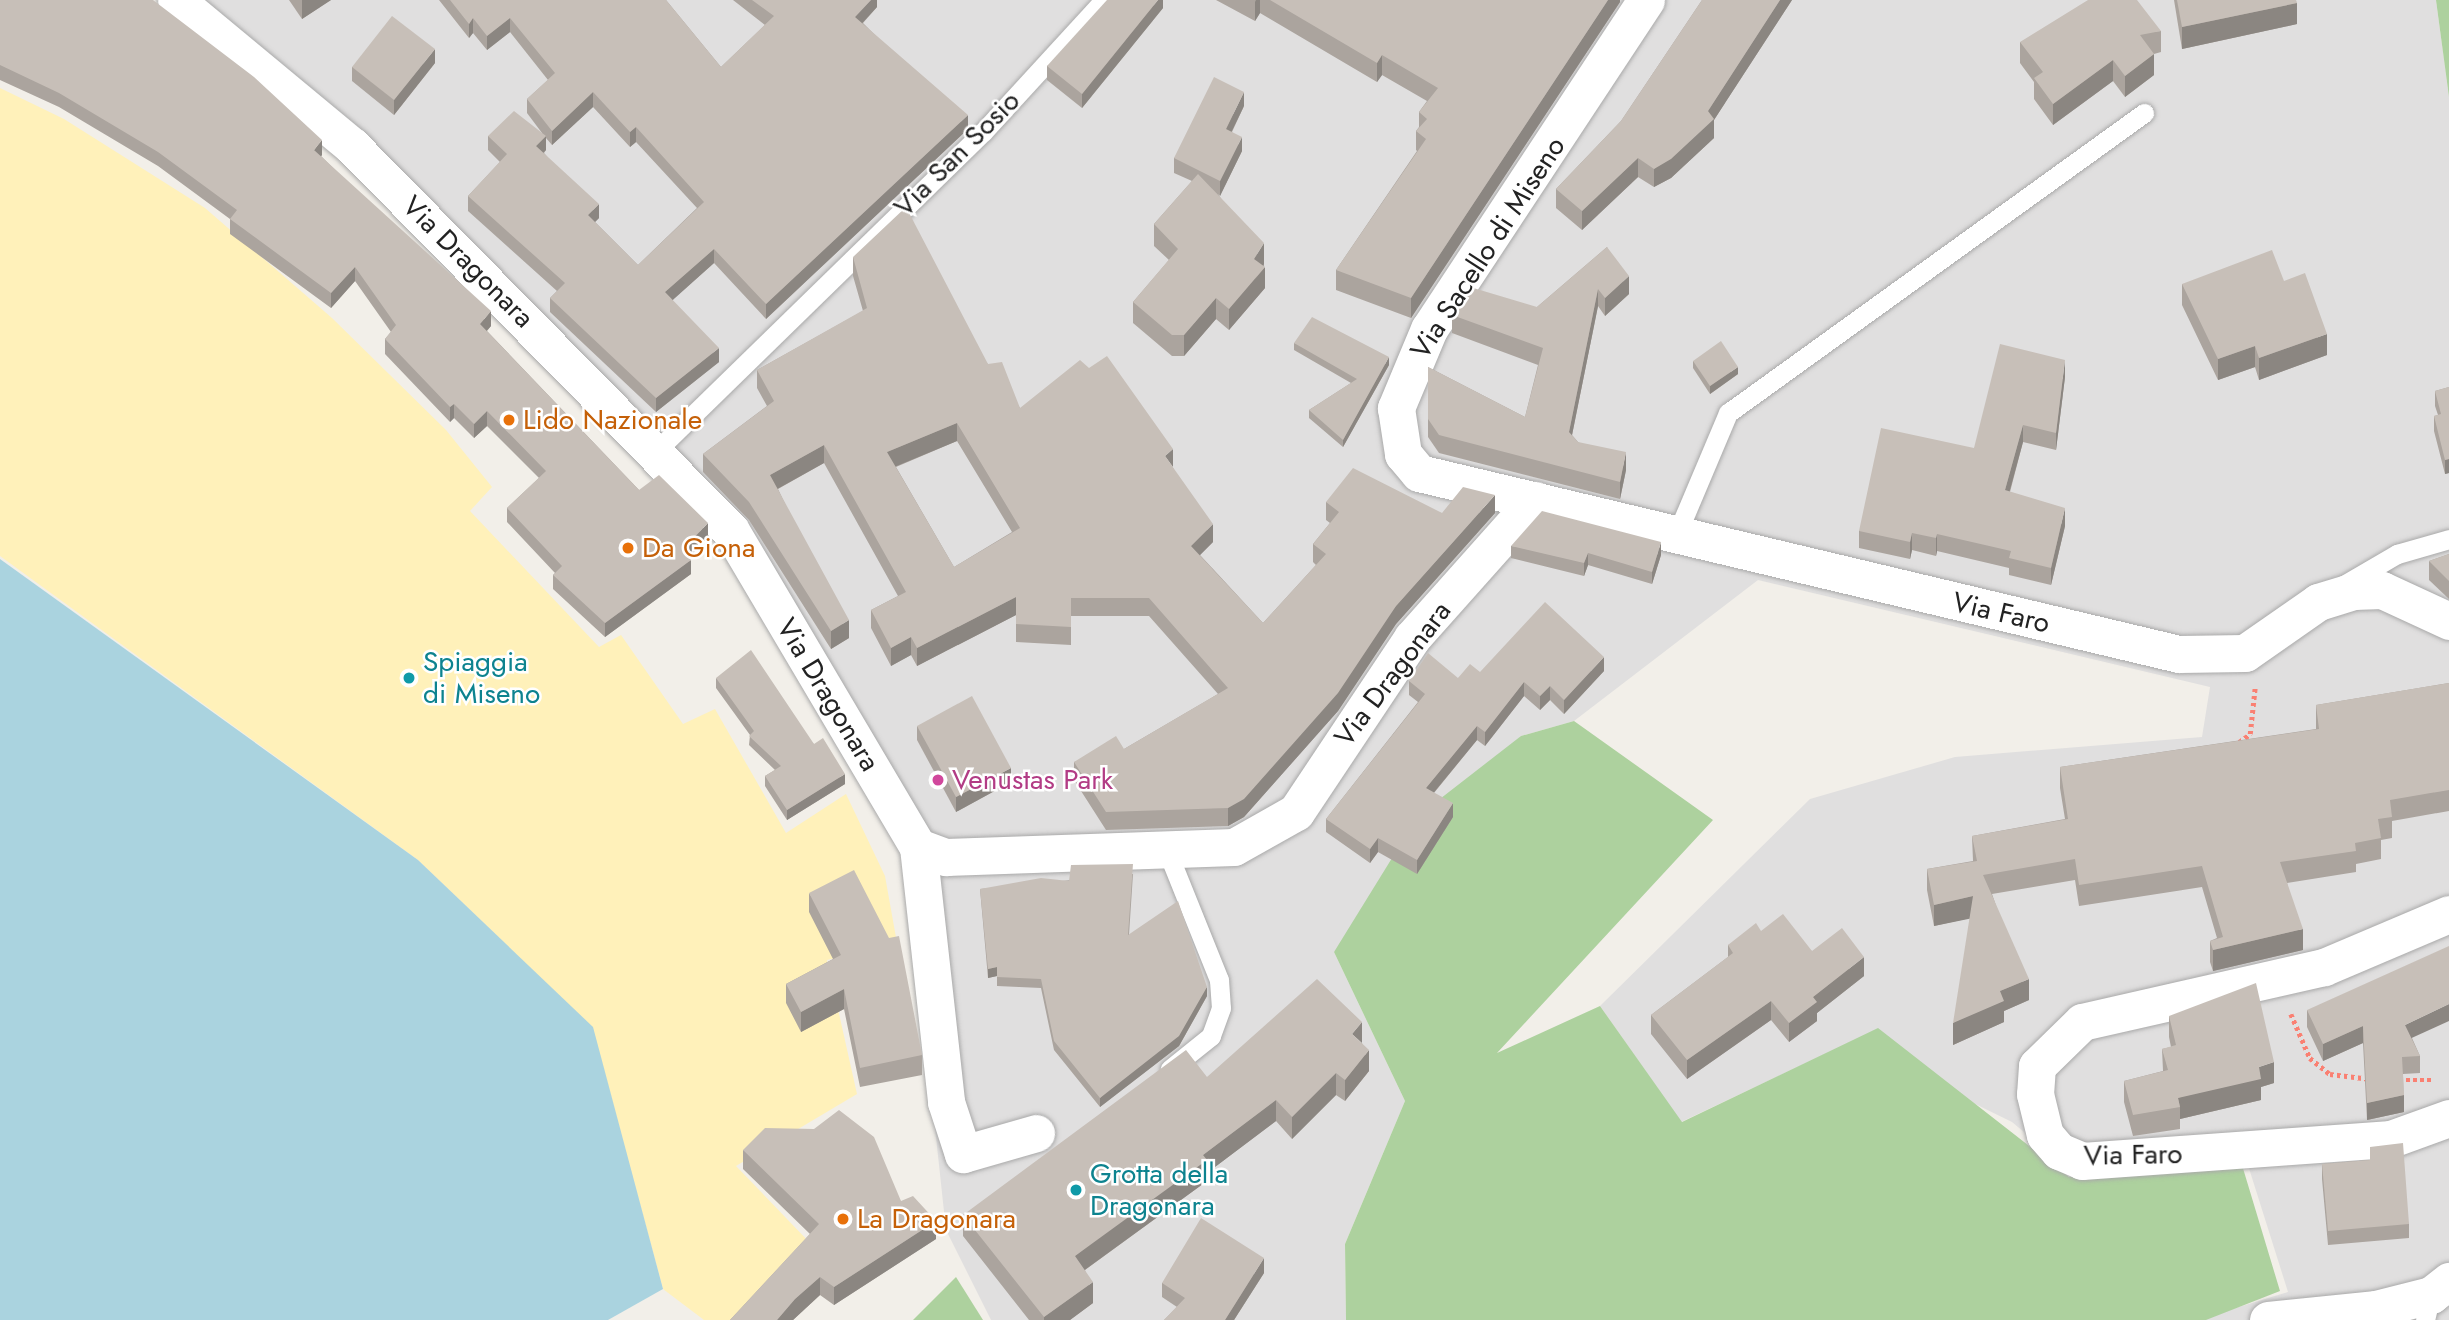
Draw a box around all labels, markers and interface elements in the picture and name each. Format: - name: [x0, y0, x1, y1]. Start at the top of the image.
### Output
- street label: Via San Sosio: [887, 84, 1027, 224]
- street label: Via Sacello di Miseno: [1404, 131, 1572, 365]
- street label: Via Dragonara: [395, 189, 541, 335]
- place label: Lido Nazionale: [523, 403, 702, 437]
- marker: Lido Nazionale: [501, 412, 517, 428]
- place label: Da Giona: [642, 531, 755, 565]
- marker: Da Giona: [620, 540, 636, 556]
- street label: Via Faro: [1949, 586, 2053, 640]
- street label: Via Dragonara: [1328, 595, 1458, 753]
- street label: Via Dragonara: [769, 613, 887, 777]
- place label: Spiaggia di Miseno: [423, 645, 540, 711]
- marker: Spiaggia di Miseno: [401, 670, 417, 686]
- place label: Venustas Park: [952, 763, 1113, 797]
- marker: Venustas Park: [930, 772, 946, 788]
- street label: Via Faro: [2083, 1137, 2183, 1173]
- place label: Grotta della Dragonara: [1090, 1157, 1228, 1223]
- marker: Grotta della Dragonara: [1068, 1182, 1084, 1198]
- place label: La Dragonara: [857, 1202, 1016, 1236]
- marker: La Dragonara: [835, 1211, 851, 1227]

